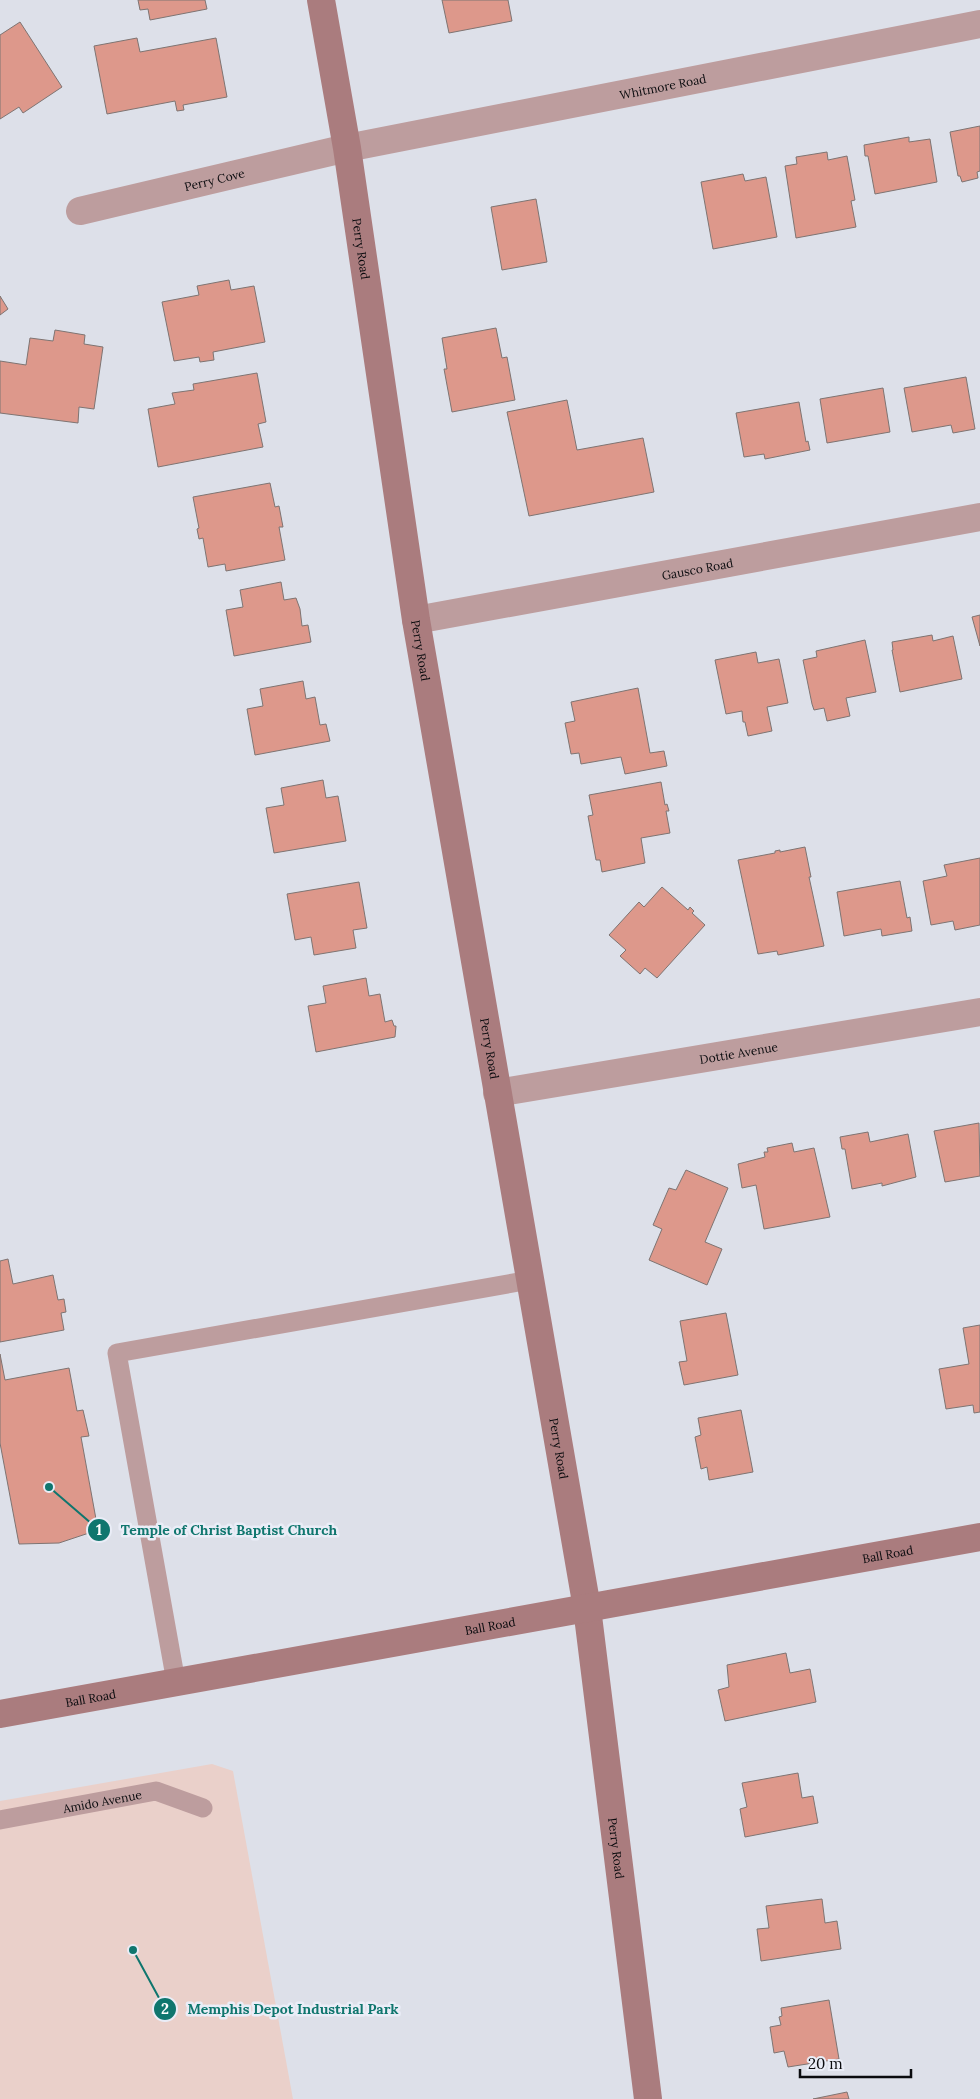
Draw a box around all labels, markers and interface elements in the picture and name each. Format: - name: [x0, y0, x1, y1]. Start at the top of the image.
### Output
- street label: Whitmore Road: [618, 70, 707, 102]
- street label: Perry Cove: [183, 165, 247, 194]
- street label: Perry Road: [350, 217, 374, 280]
- street label: Gausco Road: [660, 555, 734, 582]
- street label: Perry Road: [409, 619, 434, 682]
- street label: Perry Road: [477, 1017, 503, 1080]
- street label: Dottie Avenue: [698, 1038, 779, 1066]
- street label: Perry Road: [547, 1417, 572, 1480]
- callout: Temple of Christ Baptist Church: [86, 1516, 347, 1545]
- text: 1: [96, 1520, 102, 1539]
- text: Temple of Christ Baptist Church: [121, 1521, 337, 1539]
- street label: Ball Road: [861, 1542, 914, 1566]
- street label: Ball Road: [464, 1614, 517, 1637]
- street label: Ball Road: [64, 1686, 117, 1710]
- street label: Amido Avenue: [61, 1786, 143, 1816]
- street label: Perry Road: [606, 1817, 628, 1880]
- callout: Memphis Depot Industrial Park: [153, 1994, 409, 2023]
- text: 2: [161, 1999, 169, 2018]
- text: Memphis Depot Industrial Park: [187, 2000, 399, 2018]
- scale bar: [800, 2046, 911, 2078]
- text: 20 m: [808, 2054, 843, 2073]

